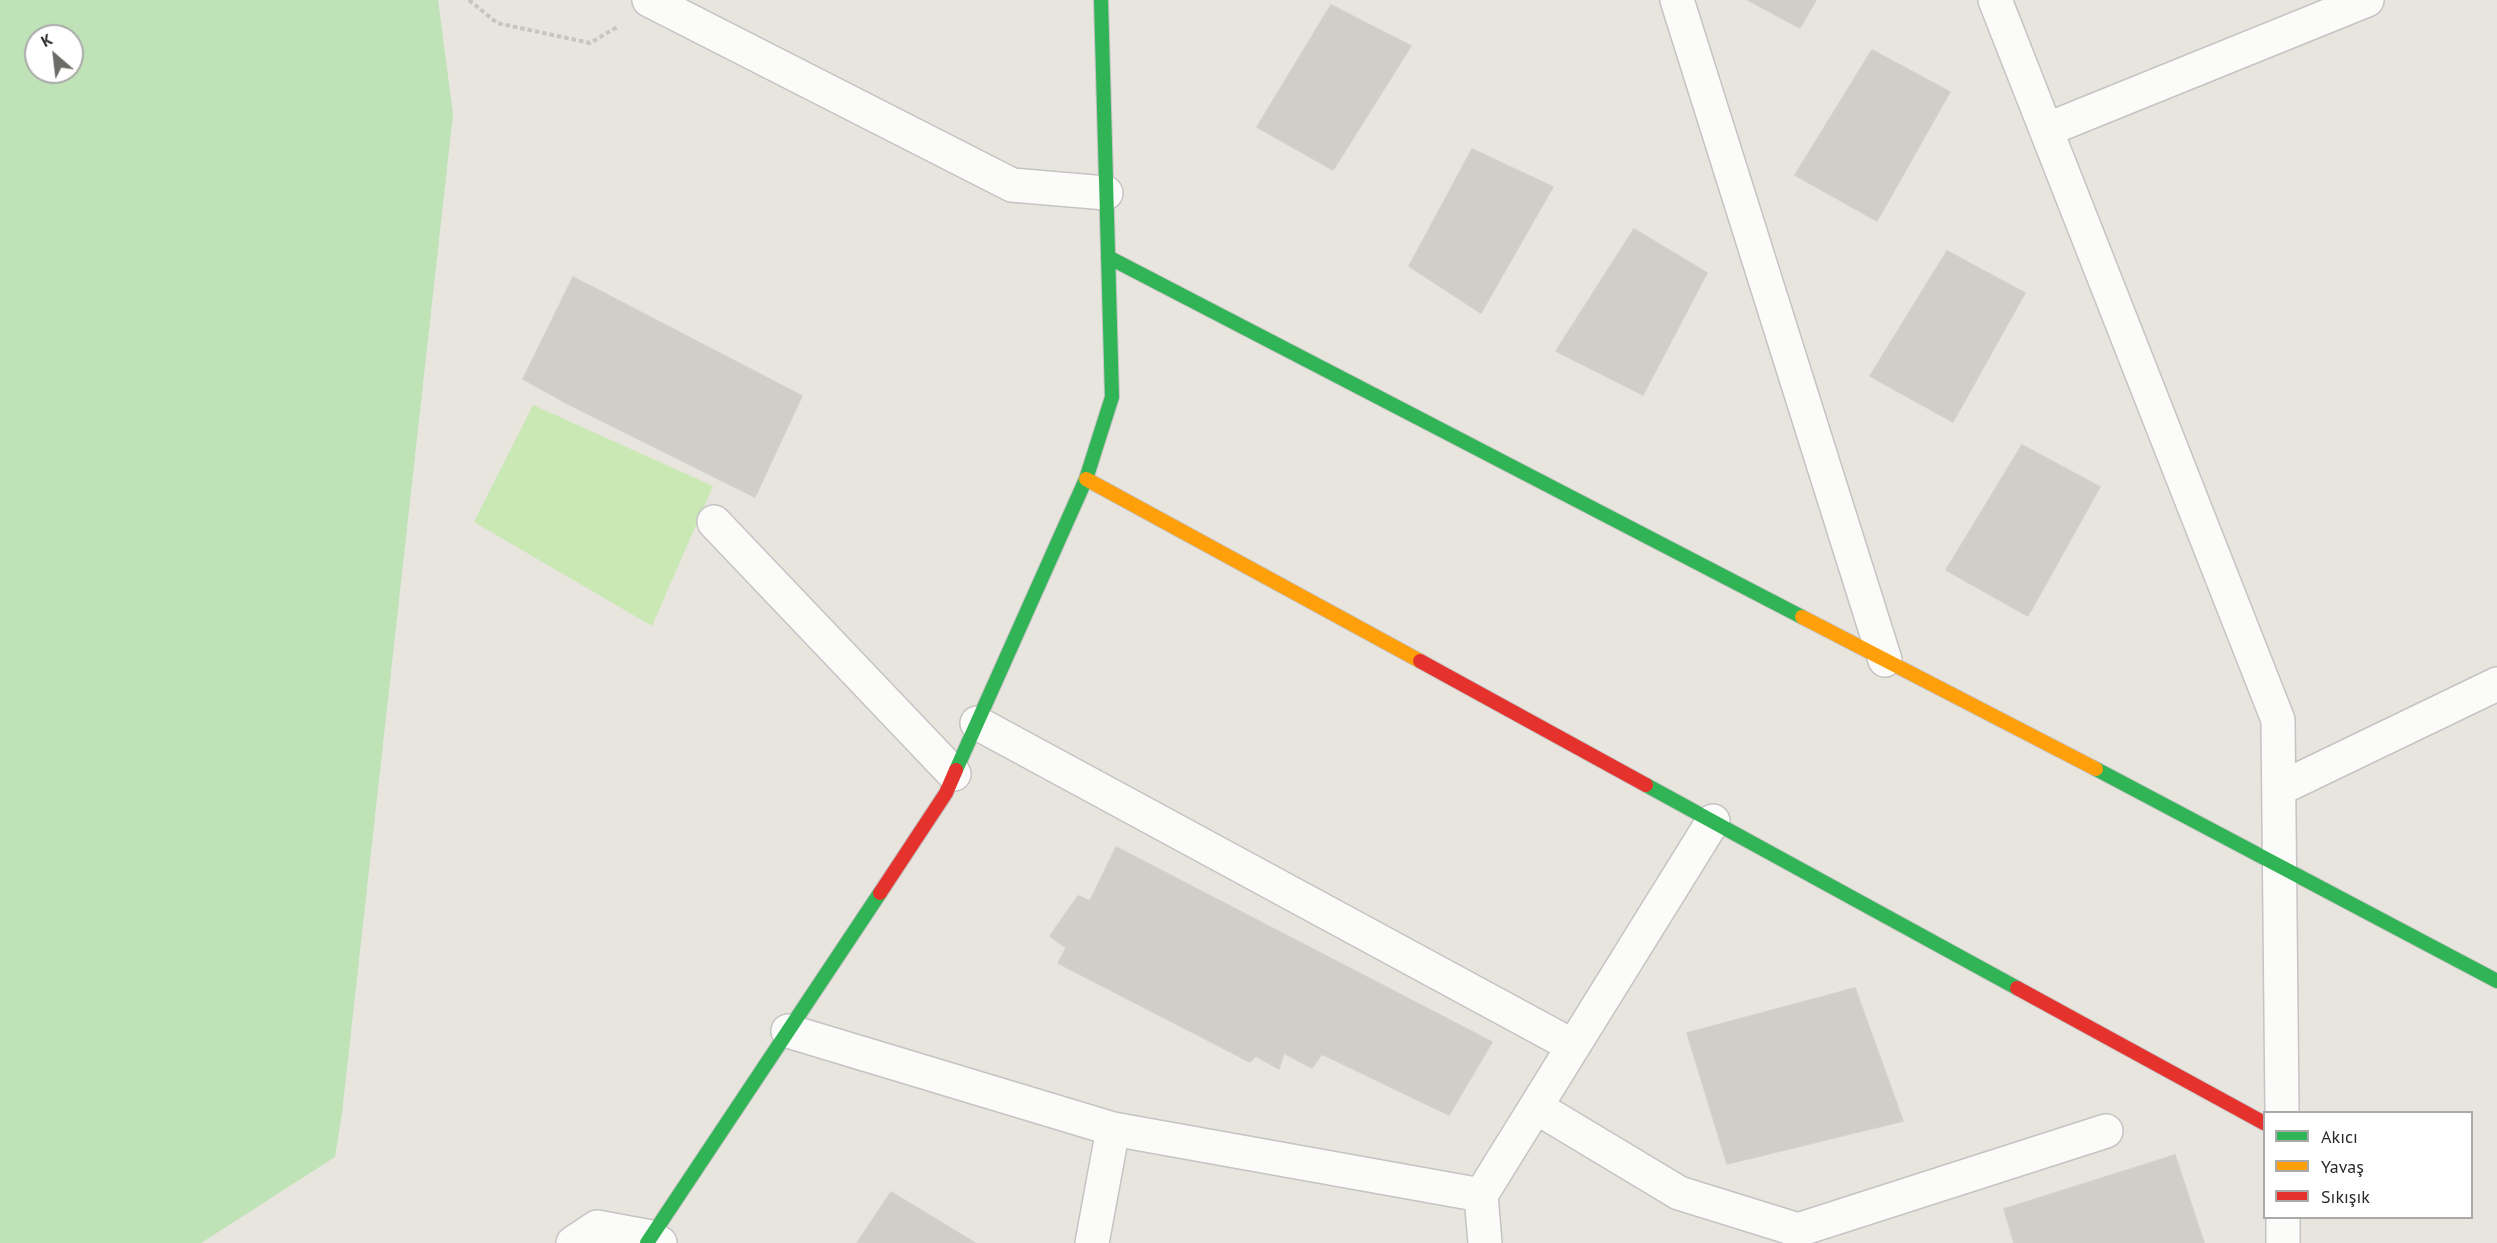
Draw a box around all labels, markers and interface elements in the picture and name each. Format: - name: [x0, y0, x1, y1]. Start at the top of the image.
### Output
- north arrow: [24, 24, 84, 84]
- text: K: [37, 29, 56, 51]
- legend: [2263, 1111, 2473, 1219]
- text: Akıcı: [2321, 1125, 2358, 1148]
- text: Yavaş: [2321, 1155, 2364, 1178]
- text: Sıkışık: [2321, 1185, 2370, 1208]

